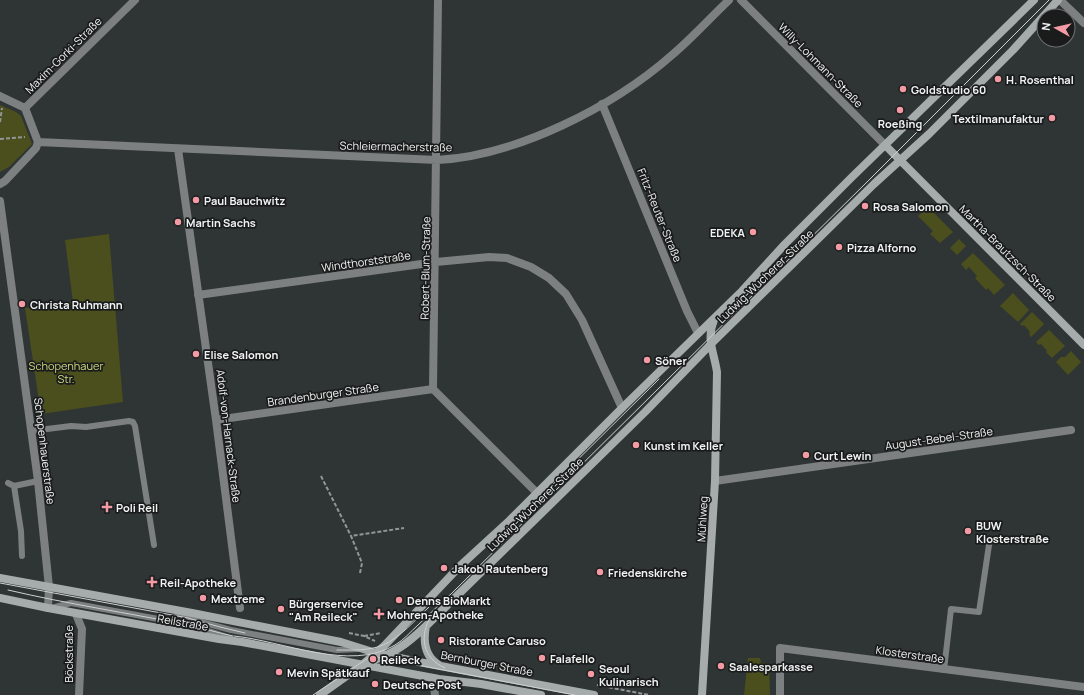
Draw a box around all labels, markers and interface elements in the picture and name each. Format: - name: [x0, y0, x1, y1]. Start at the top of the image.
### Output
- north arrow: [1036, 8, 1076, 48]
- street label: Maxim-Gorki-Straße: [21, 13, 105, 97]
- street label: Willy-Lohmann-Straße: [775, 19, 867, 111]
- text: N: [1038, 21, 1054, 31]
- place label: H. Rosenthal: [1006, 72, 1074, 87]
- marker: H. Rosenthal: [993, 74, 1003, 84]
- place label: Goldstudio 60: [911, 82, 986, 97]
- marker: Goldstudio 60: [898, 84, 908, 94]
- marker: Roeßing: [895, 105, 905, 115]
- place label: Textilmanufaktur: [953, 111, 1045, 126]
- marker: Textilmanufaktur: [1047, 113, 1057, 123]
- place label: Roeßing: [878, 116, 922, 131]
- street label: Schleiermacherstraße: [340, 138, 453, 154]
- street label: Fritz-Reuter-Straße: [634, 166, 686, 265]
- place label: Paul Bauchwitz: [204, 193, 285, 208]
- marker: Paul Bauchwitz: [191, 195, 201, 205]
- place label: Rosa Salomon: [873, 199, 948, 214]
- marker: Rosa Salomon: [860, 201, 870, 211]
- street label: Martha-Brautzsch-Straße: [956, 201, 1060, 305]
- place label: Martin Sachs: [186, 215, 256, 230]
- street label: Robert-Blum-Straße: [417, 216, 433, 320]
- marker: Martin Sachs: [173, 217, 183, 227]
- place label: EDEKA: [710, 225, 746, 240]
- street label: Ludwig-Wucherer-Straße: [713, 225, 817, 326]
- marker: EDEKA: [748, 227, 758, 237]
- place label: Pizza Alforno: [847, 240, 916, 255]
- marker: Pizza Alforno: [834, 242, 844, 252]
- street label: Windthorststraße: [320, 247, 412, 275]
- place label: Christa Ruhmann: [30, 297, 123, 312]
- marker: Christa Ruhmann: [17, 299, 27, 309]
- place label: Elise Salomon: [204, 347, 278, 362]
- marker: Elise Salomon: [191, 349, 201, 359]
- place label: Söner: [655, 353, 687, 368]
- marker: Söner: [642, 355, 652, 365]
- park label: Schopenhauer Str.: [29, 358, 103, 386]
- street label: Adolf-von-Harnack-Straße: [213, 368, 245, 504]
- street label: Brandenburger Straße: [266, 379, 380, 409]
- street label: Schopenhauerstraße: [31, 397, 59, 506]
- street label: August-Bebel-Straße: [884, 423, 994, 453]
- place label: Kunst im Keller: [644, 438, 724, 453]
- marker: Kunst im Keller: [631, 440, 641, 450]
- place label: Curt Lewin: [814, 448, 872, 463]
- marker: Curt Lewin: [801, 450, 811, 460]
- street label: Ludwig-Wucherer-Straße: [483, 453, 587, 554]
- street label: Mühlweg: [693, 496, 711, 542]
- place label: Poli Reil: [116, 500, 158, 515]
- marker: Poli Reil: [101, 501, 113, 513]
- place label: BUW Klosterstraße: [976, 518, 1049, 546]
- marker: BUW Klosterstraße: [963, 526, 973, 536]
- place label: Jakob Rautenberg: [452, 561, 548, 576]
- marker: Jakob Rautenberg: [439, 563, 449, 573]
- place label: Friedenskirche: [608, 565, 687, 580]
- marker: Friedenskirche: [595, 567, 605, 577]
- place label: Reil-Apotheke: [160, 575, 236, 590]
- marker: Reil-Apotheke: [147, 577, 157, 587]
- place label: Mextreme: [211, 591, 265, 606]
- marker: Mextreme: [198, 593, 208, 603]
- place label: Denns BioMarkt: [407, 593, 491, 608]
- marker: Denns BioMarkt: [394, 595, 404, 605]
- place label: Bürgerservice "Am Reileck": [289, 596, 364, 624]
- marker: Bürgerservice "Am Reileck": [276, 604, 286, 614]
- place label: Mohren-Apotheke: [387, 607, 484, 622]
- marker: Mohren-Apotheke: [374, 609, 384, 619]
- street label: Reilstraße: [156, 610, 210, 634]
- street label: Böckstraße: [61, 625, 76, 683]
- place label: Ristorante Caruso: [449, 633, 546, 648]
- marker: Ristorante Caruso: [436, 635, 446, 645]
- street label: Klosterstraße: [875, 642, 946, 666]
- street label: Bernburger Straße: [440, 647, 535, 679]
- place label: Falafello: [550, 651, 595, 666]
- place label: Reileck: [381, 652, 421, 667]
- marker: Falafello: [537, 653, 547, 663]
- marker: Reileck: [368, 654, 378, 664]
- place label: Saalesparkasse: [729, 659, 813, 674]
- place label: Seoul Kulinarisch: [599, 661, 659, 689]
- marker: Saalesparkasse: [716, 661, 726, 671]
- place label: Mevin Spätkauf: [287, 665, 370, 680]
- marker: Mevin Spätkauf: [274, 667, 284, 677]
- marker: Seoul Kulinarisch: [586, 669, 596, 679]
- place label: Deutsche Post: [383, 677, 462, 692]
- marker: Deutsche Post: [370, 679, 380, 689]

